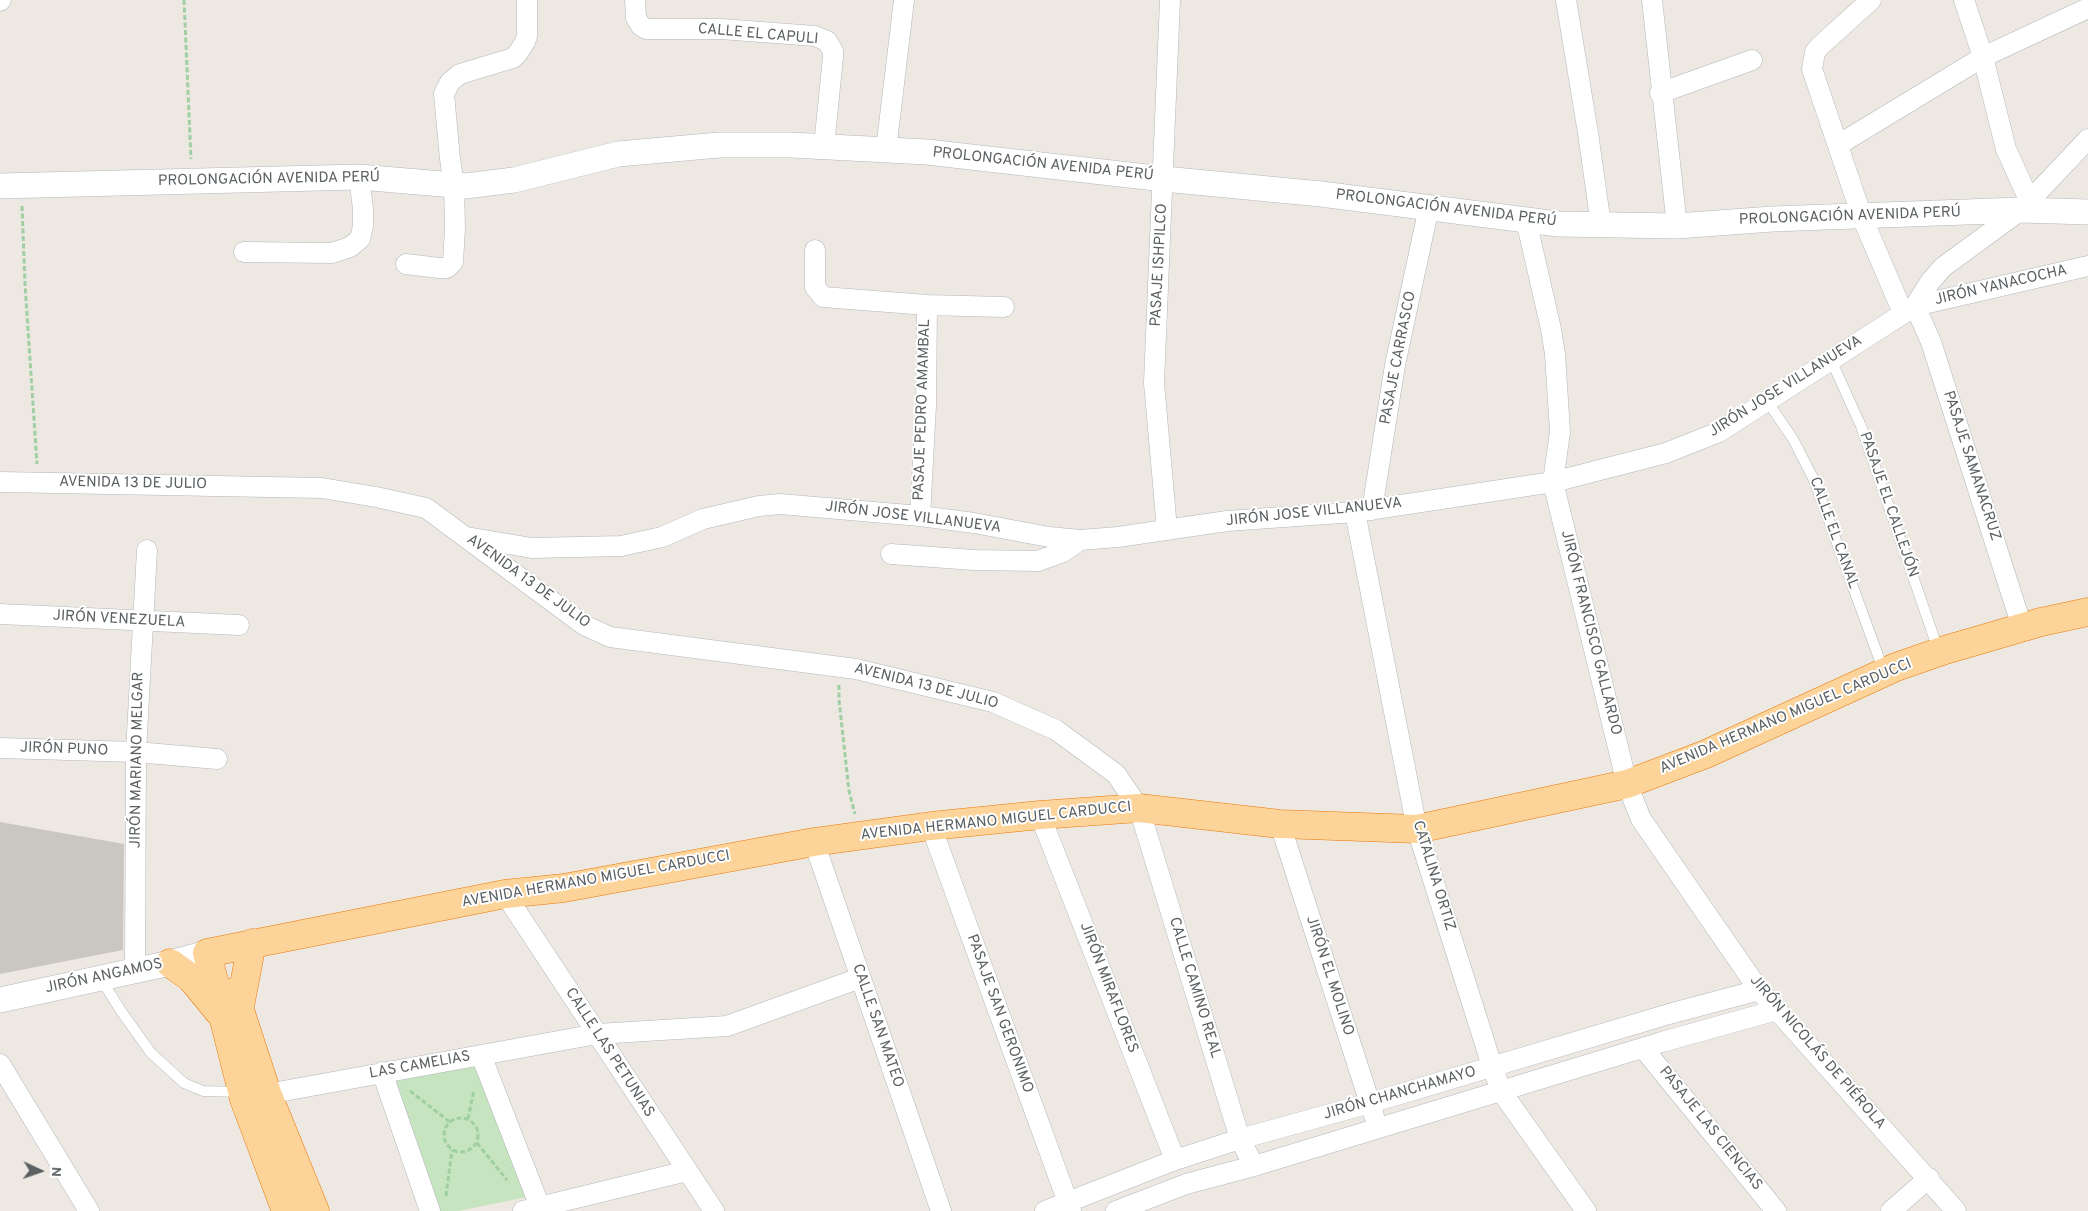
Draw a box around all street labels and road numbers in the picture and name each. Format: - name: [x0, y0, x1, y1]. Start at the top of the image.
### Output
- street label: CALLE EL CAPULI: [697, 21, 819, 49]
- street label: PROLONGACIÓN AVENIDA PERÚ: [932, 144, 1154, 186]
- street label: PROLONGACIÓN AVENIDA PERÚ: [158, 169, 380, 191]
- street label: PROLONGACIÓN AVENIDA PERÚ: [1335, 187, 1557, 231]
- street label: PASAJE ISHPILCO: [1148, 203, 1172, 327]
- street label: PROLONGACIÓN AVENIDA PERÚ: [1739, 204, 1961, 230]
- street label: JIRÓN YANACOCHA: [1933, 262, 2069, 310]
- street label: PASAJE CARRASCO: [1377, 290, 1421, 426]
- street label: PASAJE PEDRO AMAMBAL: [911, 319, 935, 501]
- street label: JIRÓN JOSE VILLANUEVA: [1706, 332, 1866, 442]
- street label: PASAJE SAMANACRUZ: [1938, 389, 2004, 543]
- street label: PASAJE EL CALLEJÓN: [1855, 430, 1921, 580]
- street label: AVENIDA 13 DE JULIO: [59, 474, 207, 494]
- street label: CALLE EL CANAL: [1804, 475, 1862, 591]
- street label: JIRÓN JOSE VILLANUEVA: [1225, 495, 1403, 531]
- street label: JIRÓN JOSE VILLANUEVA: [824, 498, 1002, 538]
- street label: JIRÓN FRANCISCO GALLARDO: [1556, 529, 1624, 737]
- street label: AVENIDA 13 DE JULIO: [463, 531, 593, 633]
- street label: JIRÓN VENEZUELA: [52, 608, 186, 632]
- street label: AVENIDA HERMANO MIGUEL CARDUCCI: [1657, 656, 1915, 778]
- street label: AVENIDA 13 DE JULIO: [852, 660, 1000, 714]
- street label: JIRÓN MARIANO MELGAR: [127, 672, 149, 848]
- street label: JIRÓN PUNO: [20, 739, 108, 761]
- street label: AVENIDA HERMANO MIGUEL CARDUCCI: [860, 799, 1132, 845]
- street label: CATALINA ORTIZ: [1408, 819, 1458, 933]
- street label: AVENIDA HERMANO MIGUEL CARDUCCI: [460, 848, 732, 912]
- street label: JIRÓN EL MOLINO: [1301, 914, 1357, 1038]
- street label: CALLE CAMINO REAL: [1164, 915, 1224, 1061]
- street label: JIRÓN MIRAFLORES: [1075, 920, 1141, 1056]
- street label: PASAJE SAN GERONIMO: [962, 932, 1036, 1096]
- street label: JIRÓN ANGAMOS: [44, 956, 164, 998]
- street label: CALLE SAN MATEO: [847, 962, 907, 1090]
- street label: JIRÓN NICOLÁS DE PIÉROLA: [1745, 972, 1889, 1134]
- street label: CALLE LAS PETUNIAS: [560, 985, 658, 1121]
- street label: LAS CAMELIAS: [368, 1048, 472, 1084]
- street label: JIRÓN CHANCHAMAYO: [1322, 1064, 1478, 1124]
- street label: PASAJE LAS CIENCIAS: [1655, 1064, 1765, 1194]

